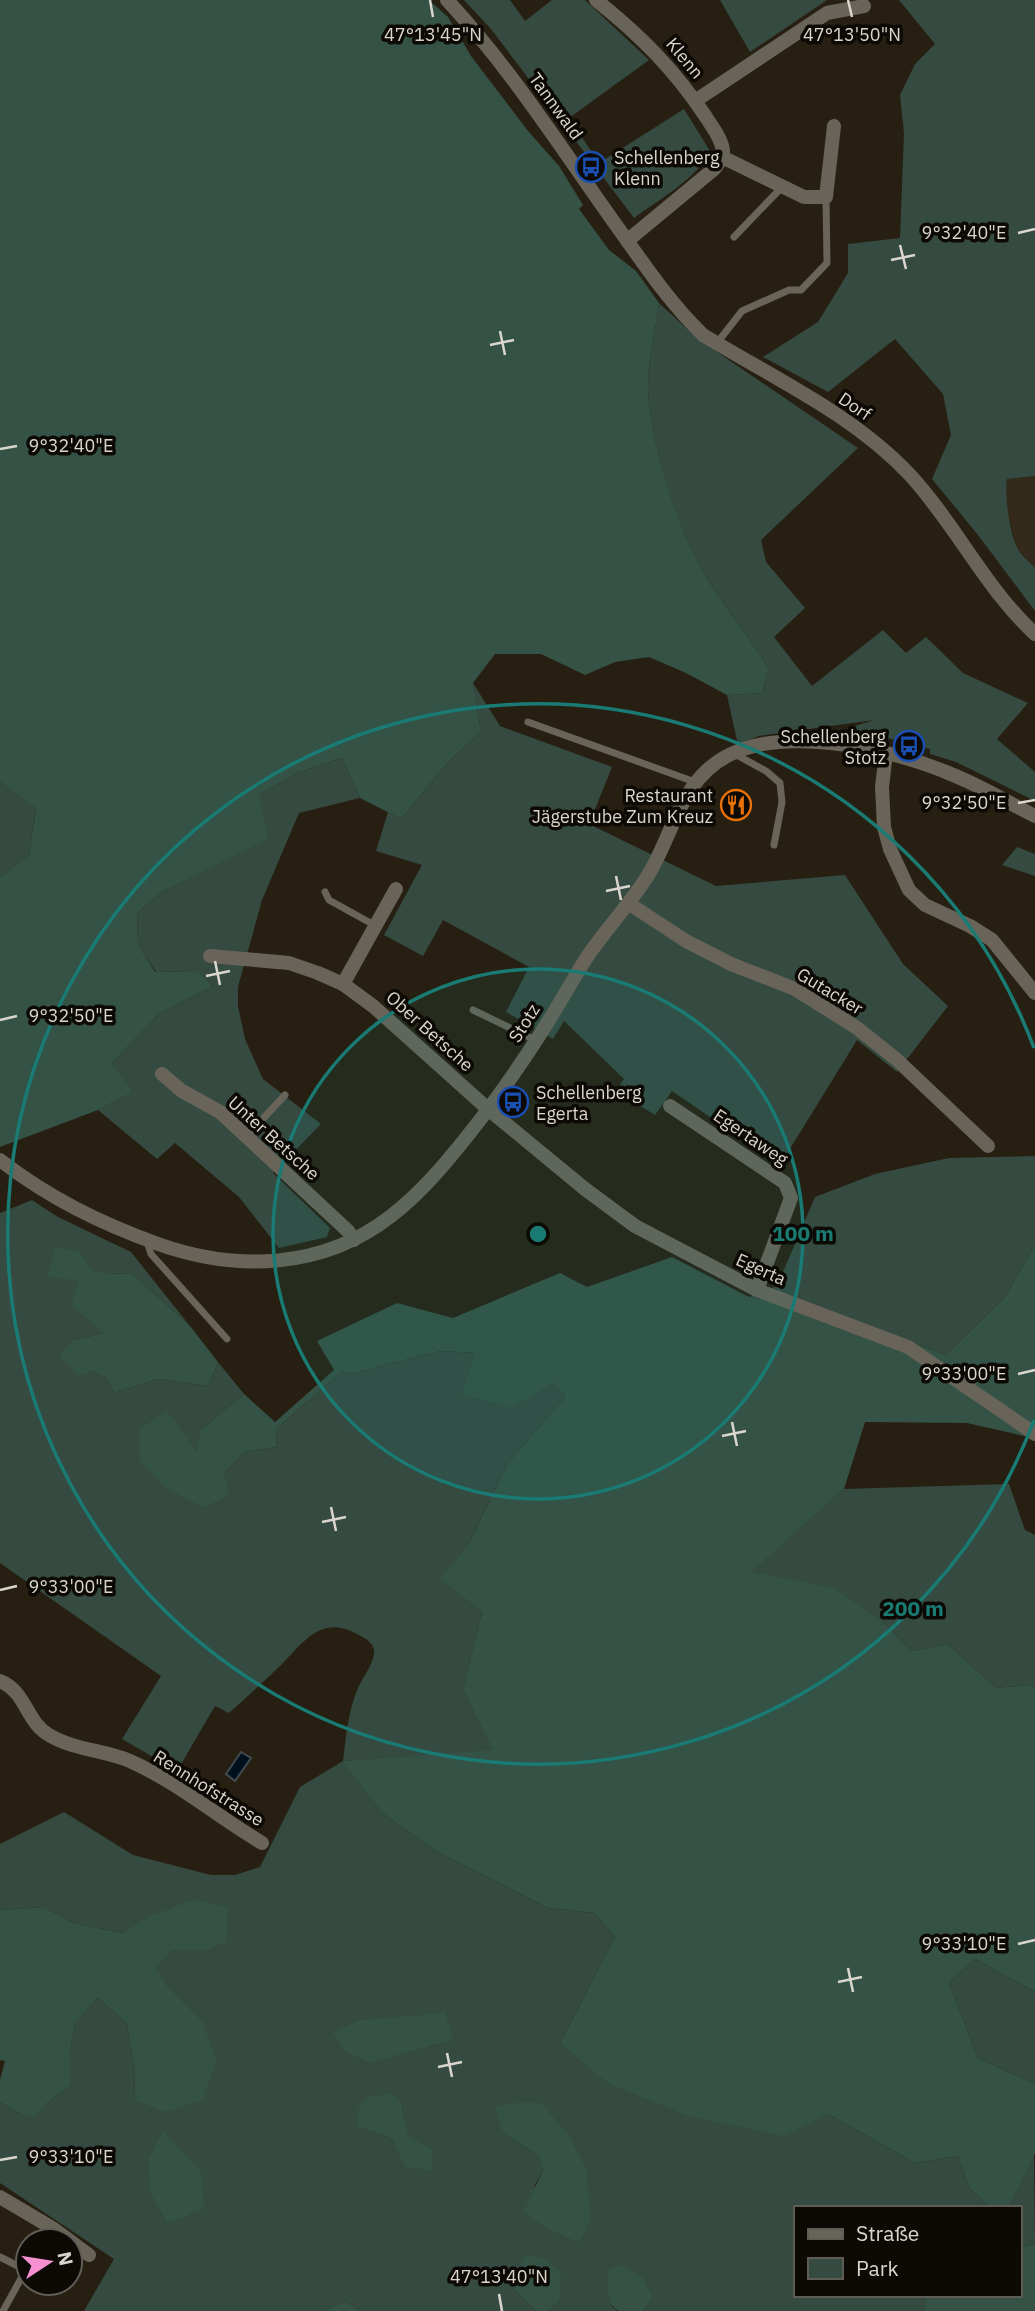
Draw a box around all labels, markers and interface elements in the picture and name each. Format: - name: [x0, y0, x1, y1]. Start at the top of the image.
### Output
- text: 47°13'45"N: [384, 23, 482, 46]
- text: 47°13'50"N: [803, 23, 901, 46]
- street label: Klenn: [661, 33, 709, 83]
- street label: Tannwald: [524, 68, 588, 144]
- place label: Schellenberg Klenn: [614, 146, 720, 190]
- bus stop icon: Schellenberg Klenn: [574, 150, 608, 184]
- text: 9°32'40"E: [922, 221, 1006, 244]
- street label: Dorf: [834, 387, 876, 425]
- text: 9°32'40"E: [29, 434, 113, 457]
- place label: Schellenberg Stotz: [781, 725, 886, 769]
- bus stop icon: Schellenberg Stotz: [892, 729, 926, 763]
- place label: Restaurant Jägerstube Zum Kreuz: [532, 784, 713, 828]
- restaurant icon: Restaurant Jägerstube Zum Kreuz: [719, 788, 753, 822]
- text: 9°32'50"E: [922, 791, 1006, 814]
- street label: Gutacker: [793, 962, 868, 1020]
- street label: Ober Betsche: [382, 986, 479, 1076]
- street label: Stotz: [503, 999, 545, 1047]
- text: 9°32'50"E: [29, 1004, 113, 1027]
- place label: Schellenberg Egerta: [536, 1081, 642, 1125]
- bus stop icon: Schellenberg Egerta: [496, 1085, 530, 1119]
- street label: Unter Betsche: [223, 1091, 325, 1185]
- street label: Egertaweg: [709, 1104, 793, 1171]
- text: 100 m: [772, 1219, 834, 1247]
- centre of rings: [526, 1222, 550, 1246]
- street label: Egerta: [732, 1248, 790, 1290]
- text: 9°33'00"E: [922, 1362, 1006, 1385]
- text: 9°33'00"E: [29, 1575, 113, 1598]
- text: 200 m: [882, 1594, 944, 1622]
- street label: Rennhofstrasse: [149, 1745, 269, 1831]
- text: 9°33'10"E: [922, 1932, 1006, 1955]
- text: 9°33'10"E: [29, 2145, 113, 2168]
- legend: [794, 2206, 1021, 2297]
- text: Straße: [856, 2219, 919, 2247]
- north arrow: [14, 2227, 84, 2297]
- text: N: [52, 2249, 79, 2268]
- text: Park: [856, 2254, 899, 2282]
- text: 47°13'40"N: [450, 2265, 548, 2288]

